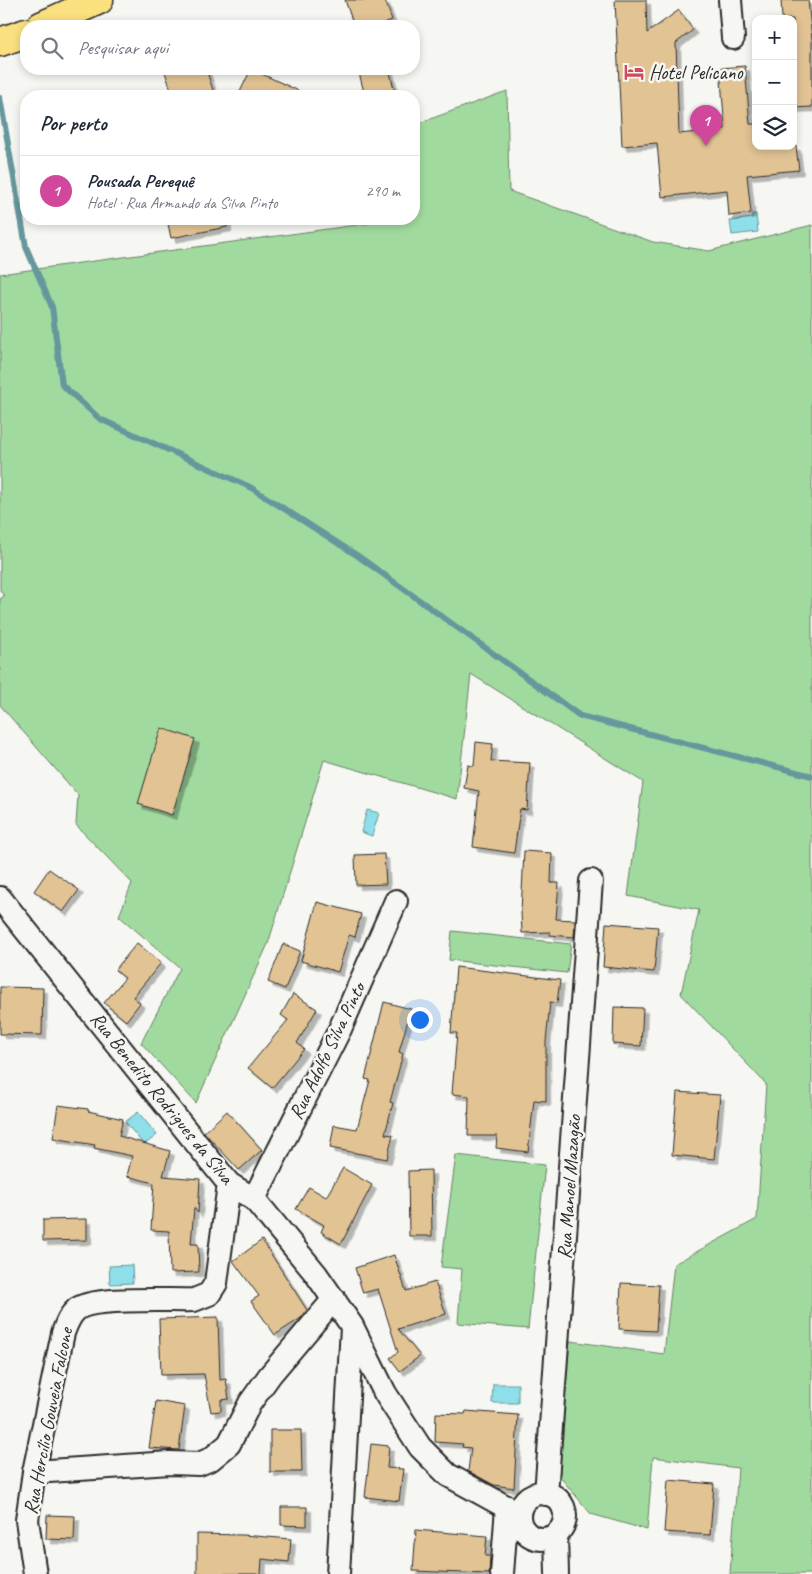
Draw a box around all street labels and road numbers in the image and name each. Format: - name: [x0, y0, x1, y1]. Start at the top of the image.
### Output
- street label: Rua Adolfo Silva Pinto: [283, 977, 372, 1123]
- street label: Rua Benedito Rodrigues da Silva: [85, 1007, 240, 1190]
- street label: Rua Manoel Mazagão: [551, 1113, 587, 1260]
- street label: Rua Hercílio Gouveia Falcone: [18, 1324, 79, 1516]

